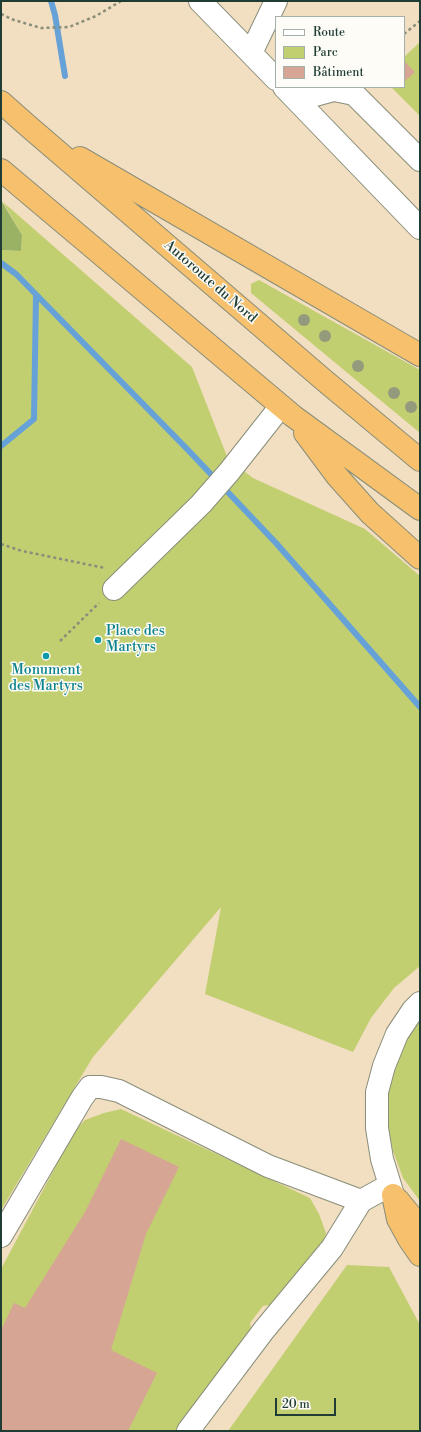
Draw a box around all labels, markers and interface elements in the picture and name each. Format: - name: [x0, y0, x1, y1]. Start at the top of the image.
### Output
- legend: [275, 16, 405, 88]
- text: Route: [313, 25, 345, 40]
- text: Parc: [313, 45, 338, 60]
- text: Bâtiment: [313, 65, 364, 80]
- street label: Autoroute du Nord: [160, 237, 260, 327]
- place label: Place des Martyrs: [106, 624, 165, 656]
- marker: Place des Martyrs: [93, 635, 103, 645]
- marker: Monument des Martyrs: [41, 651, 51, 661]
- place label: Monument des Martyrs: [9, 663, 83, 696]
- scale bar: [277, 1390, 338, 1416]
- text: 20 m: [282, 1397, 310, 1412]

